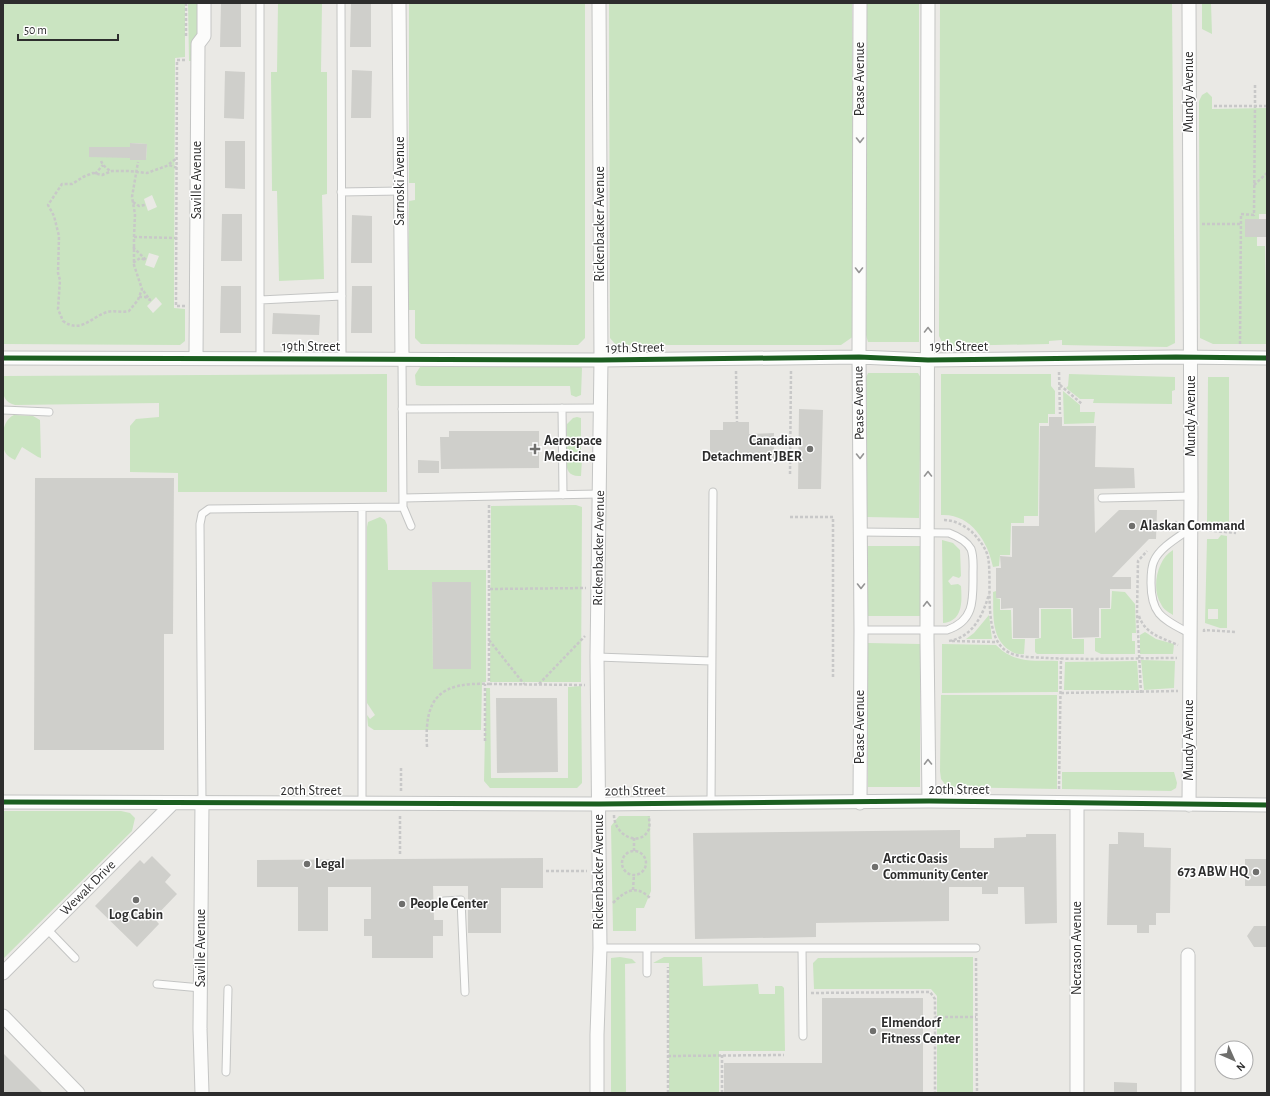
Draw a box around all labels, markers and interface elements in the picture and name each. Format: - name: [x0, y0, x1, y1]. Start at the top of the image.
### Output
- scale bar: [18, 16, 118, 42]
- text: 50 m: [24, 24, 47, 36]
- street label: Pease Avenue: [853, 42, 867, 116]
- street label: Mundy Avenue: [1182, 51, 1196, 133]
- street label: Sarnoski Avenue: [393, 136, 407, 226]
- one-way arrow: [856, 137, 864, 143]
- street label: Saville Avenue: [190, 141, 204, 219]
- street label: Rickenbacker Avenue: [593, 166, 607, 282]
- one-way arrow: [855, 267, 863, 273]
- one-way arrow: [924, 327, 932, 333]
- street label: 19th Street: [282, 340, 341, 354]
- street label: 19th Street: [606, 340, 665, 356]
- street label: 19th Street: [930, 340, 989, 354]
- street label: Pease Avenue: [851, 366, 867, 440]
- street label: Mundy Avenue: [1184, 375, 1198, 457]
- place label: Aerospace Medicine: [544, 434, 602, 464]
- place label: Canadian Detachment JBER: [702, 434, 802, 464]
- marker: Aerospace Medicine: [529, 443, 541, 455]
- marker: Canadian Detachment JBER: [805, 444, 815, 454]
- one-way arrow: [855, 453, 864, 459]
- one-way arrow: [924, 471, 932, 477]
- street label: Rickenbacker Avenue: [591, 490, 607, 606]
- place label: Alaskan Command: [1140, 519, 1246, 533]
- marker: Alaskan Command: [1127, 521, 1137, 531]
- one-way arrow: [856, 583, 865, 589]
- one-way arrow: [923, 601, 932, 607]
- street label: Pease Avenue: [853, 690, 867, 764]
- street label: Mundy Avenue: [1182, 699, 1196, 781]
- one-way arrow: [924, 759, 932, 765]
- street label: 20th Street: [604, 783, 666, 799]
- street label: 20th Street: [929, 783, 990, 797]
- street label: 20th Street: [281, 784, 342, 798]
- street label: Rickenbacker Avenue: [592, 814, 606, 930]
- place label: Arctic Oasis Community Center: [883, 852, 988, 882]
- place label: Legal: [315, 857, 345, 871]
- street label: Wewak Drive: [58, 858, 118, 918]
- marker: Legal: [302, 859, 312, 869]
- marker: Arctic Oasis Community Center: [870, 862, 880, 872]
- place label: 673 ABW HQ: [1177, 865, 1250, 879]
- marker: 673 ABW HQ: [1251, 867, 1261, 877]
- marker: Log Cabin: [131, 895, 141, 905]
- place label: People Center: [410, 897, 488, 911]
- marker: People Center: [397, 899, 407, 909]
- street label: Necrason Avenue: [1070, 901, 1084, 995]
- place label: Log Cabin: [109, 908, 163, 922]
- street label: Saville Avenue: [194, 909, 208, 987]
- place label: Elmendorf Fitness Center: [881, 1016, 960, 1046]
- marker: Elmendorf Fitness Center: [868, 1026, 878, 1036]
- north arrow: [1214, 1040, 1254, 1080]
- text: N: [1234, 1060, 1247, 1073]

